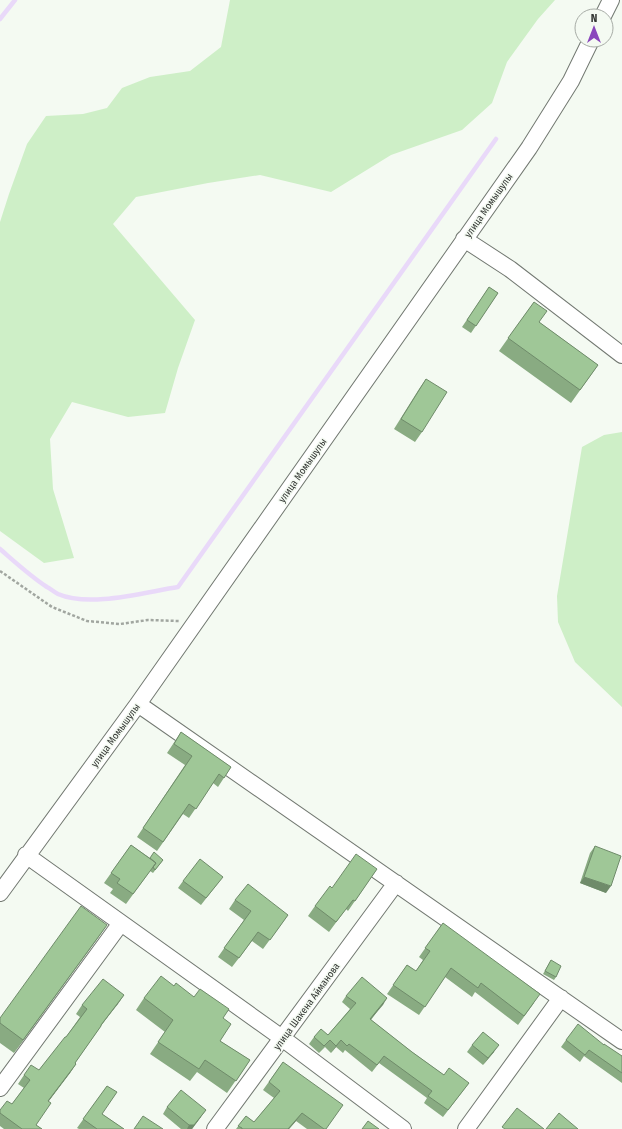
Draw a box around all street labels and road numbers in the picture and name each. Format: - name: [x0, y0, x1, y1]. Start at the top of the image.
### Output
- street label: улица Момышулы: [462, 171, 515, 240]
- street label: улица Момышулы: [276, 436, 329, 505]
- street label: улица Момышулы: [89, 701, 143, 770]
- street label: улица Шакена Айманова: [271, 961, 342, 1052]

